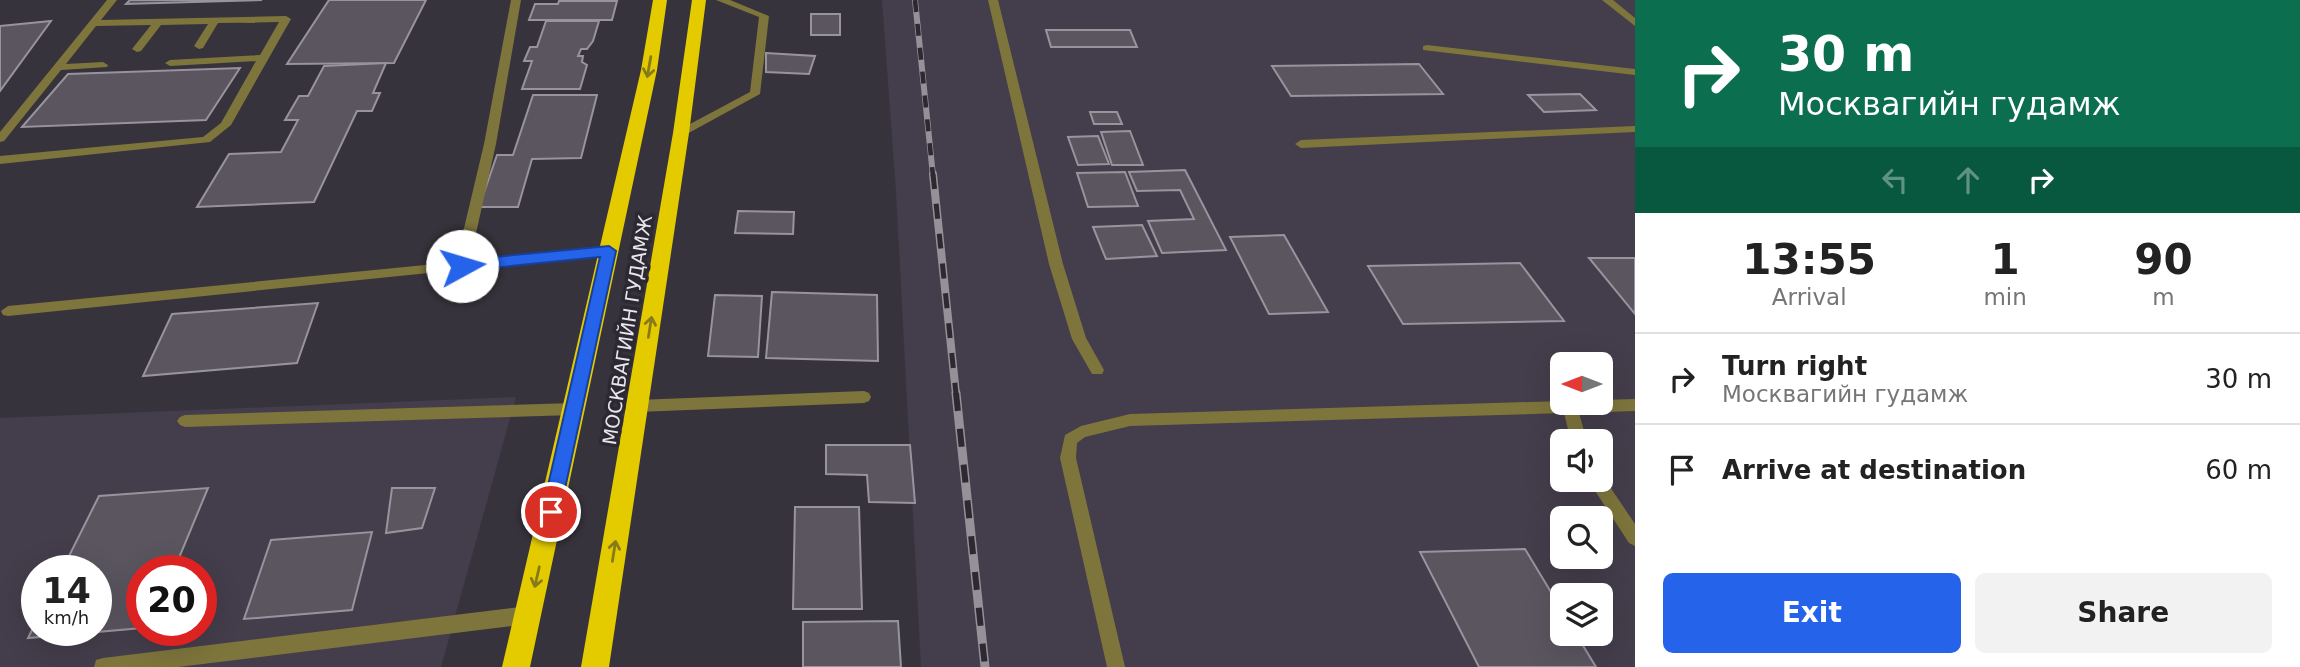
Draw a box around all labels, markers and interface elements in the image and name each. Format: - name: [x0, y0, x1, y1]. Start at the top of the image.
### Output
- text: 30 m: [1778, 26, 1914, 83]
- icon: right: [1663, 28, 1754, 119]
- one-way arrow: [642, 55, 655, 78]
- text: Москвагийн гудамж: [1778, 85, 2121, 123]
- icon: left: [1876, 161, 1914, 199]
- icon: ahead: [1949, 161, 1987, 199]
- icon: right: [2022, 161, 2060, 199]
- street label: МОСКВАГИЙН ГУДАМЖ: [598, 213, 656, 446]
- position arrow: [425, 229, 499, 303]
- text: 13:55: [1742, 235, 1876, 284]
- text: 1: [1990, 235, 2020, 284]
- text: 90: [2134, 235, 2193, 284]
- text: Arrival: [1772, 284, 1847, 310]
- text: min: [1983, 284, 2027, 310]
- text: m: [2152, 284, 2175, 310]
- one-way arrow: [644, 316, 657, 339]
- text: Turn right: [1722, 351, 1867, 381]
- north arrow: [1550, 352, 1614, 415]
- map controls: [1550, 352, 1613, 646]
- icon: right: [1663, 360, 1701, 398]
- text: 30 m: [2205, 364, 2272, 394]
- text: Москвагийн гудамж: [1722, 381, 1968, 407]
- button: sound: [1550, 429, 1613, 492]
- icon: arrive: [1663, 451, 1701, 489]
- text: Arrive at destination: [1722, 455, 2026, 485]
- text: 60 m: [2205, 455, 2272, 485]
- pin: [521, 482, 581, 542]
- icon: arrive: [532, 493, 570, 531]
- button: search: [1550, 506, 1613, 569]
- one-way arrow: [608, 540, 621, 563]
- speed limit sign: 20: [126, 555, 217, 646]
- one-way arrow: [529, 565, 542, 587]
- text: 14: [42, 571, 91, 611]
- button: Exit: [1663, 573, 1961, 653]
- button: Share: [1975, 573, 2272, 653]
- button: layers: [1550, 583, 1613, 646]
- text: km/h: [44, 607, 89, 628]

